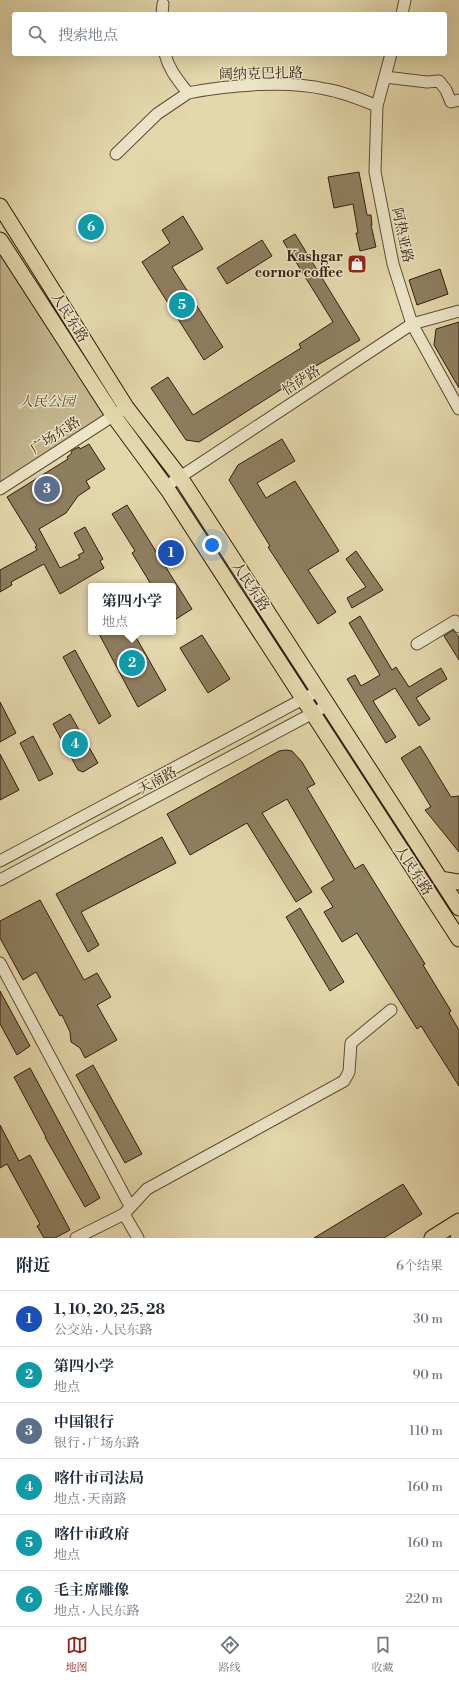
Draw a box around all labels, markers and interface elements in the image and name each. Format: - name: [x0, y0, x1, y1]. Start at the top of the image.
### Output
- search box: [12, 12, 447, 56]
- icon: search: [26, 23, 48, 45]
- text: 搜索地点: [58, 26, 118, 45]
- street label: 阔纳克巴扎路: [219, 64, 303, 84]
- street label: 阿热亚路: [387, 206, 417, 264]
- pin: 6: [78, 212, 104, 242]
- place label: Kashgar cornor coffee: [255, 248, 343, 282]
- shop icon: Kashgar cornor coffee: [346, 253, 368, 275]
- street label: 人民东路: [47, 289, 92, 346]
- pin: 5: [169, 290, 195, 320]
- street label: 恰萨路: [279, 362, 324, 400]
- park label: 人民公园: [19, 393, 77, 411]
- street label: 广场东路: [27, 413, 84, 459]
- pin: 3: [34, 474, 60, 504]
- your location: [202, 535, 222, 555]
- pin: 1: [158, 538, 184, 568]
- street label: 人民东路: [227, 558, 273, 615]
- popup: [88, 583, 176, 635]
- text: 第四小学: [102, 592, 162, 611]
- text: 地点: [102, 614, 128, 630]
- pin: 2: [119, 648, 145, 678]
- pin: 4: [62, 729, 88, 759]
- street label: 天南路: [135, 763, 180, 799]
- street label: 人民东路: [390, 842, 436, 899]
- text: 附近: [16, 1255, 50, 1277]
- text: 6个结果: [396, 1258, 443, 1274]
- text: 1, 10, 20, 25, 28: [54, 1300, 165, 1319]
- text: 1: [26, 1311, 32, 1327]
- text: 30 m: [413, 1311, 443, 1327]
- text: 公交站 · 人民东路: [54, 1322, 153, 1338]
- text: 第四小学: [54, 1357, 114, 1376]
- text: 2: [25, 1367, 33, 1383]
- text: 90 m: [412, 1367, 443, 1383]
- text: 地点: [54, 1379, 80, 1395]
- text: 中国银行: [54, 1413, 114, 1432]
- text: 3: [25, 1423, 33, 1439]
- text: 110 m: [409, 1423, 443, 1439]
- text: 银行 · 广场东路: [54, 1435, 140, 1451]
- text: 喀什市司法局: [54, 1469, 144, 1488]
- text: 4: [25, 1479, 33, 1495]
- text: 160 m: [407, 1479, 443, 1495]
- text: 地点 · 天南路: [54, 1491, 127, 1507]
- text: 喀什市政府: [54, 1525, 129, 1544]
- text: 5: [25, 1535, 33, 1551]
- text: 160 m: [407, 1535, 443, 1551]
- text: 地点: [54, 1547, 80, 1563]
- text: 毛主席雕像: [54, 1581, 129, 1600]
- text: 6: [25, 1591, 33, 1607]
- text: 220 m: [405, 1591, 443, 1607]
- text: 地点 · 人民东路: [54, 1603, 140, 1619]
- tab: 地图: [66, 1634, 88, 1675]
- tab: 路线: [219, 1634, 241, 1675]
- tab: 收藏: [372, 1634, 394, 1675]

